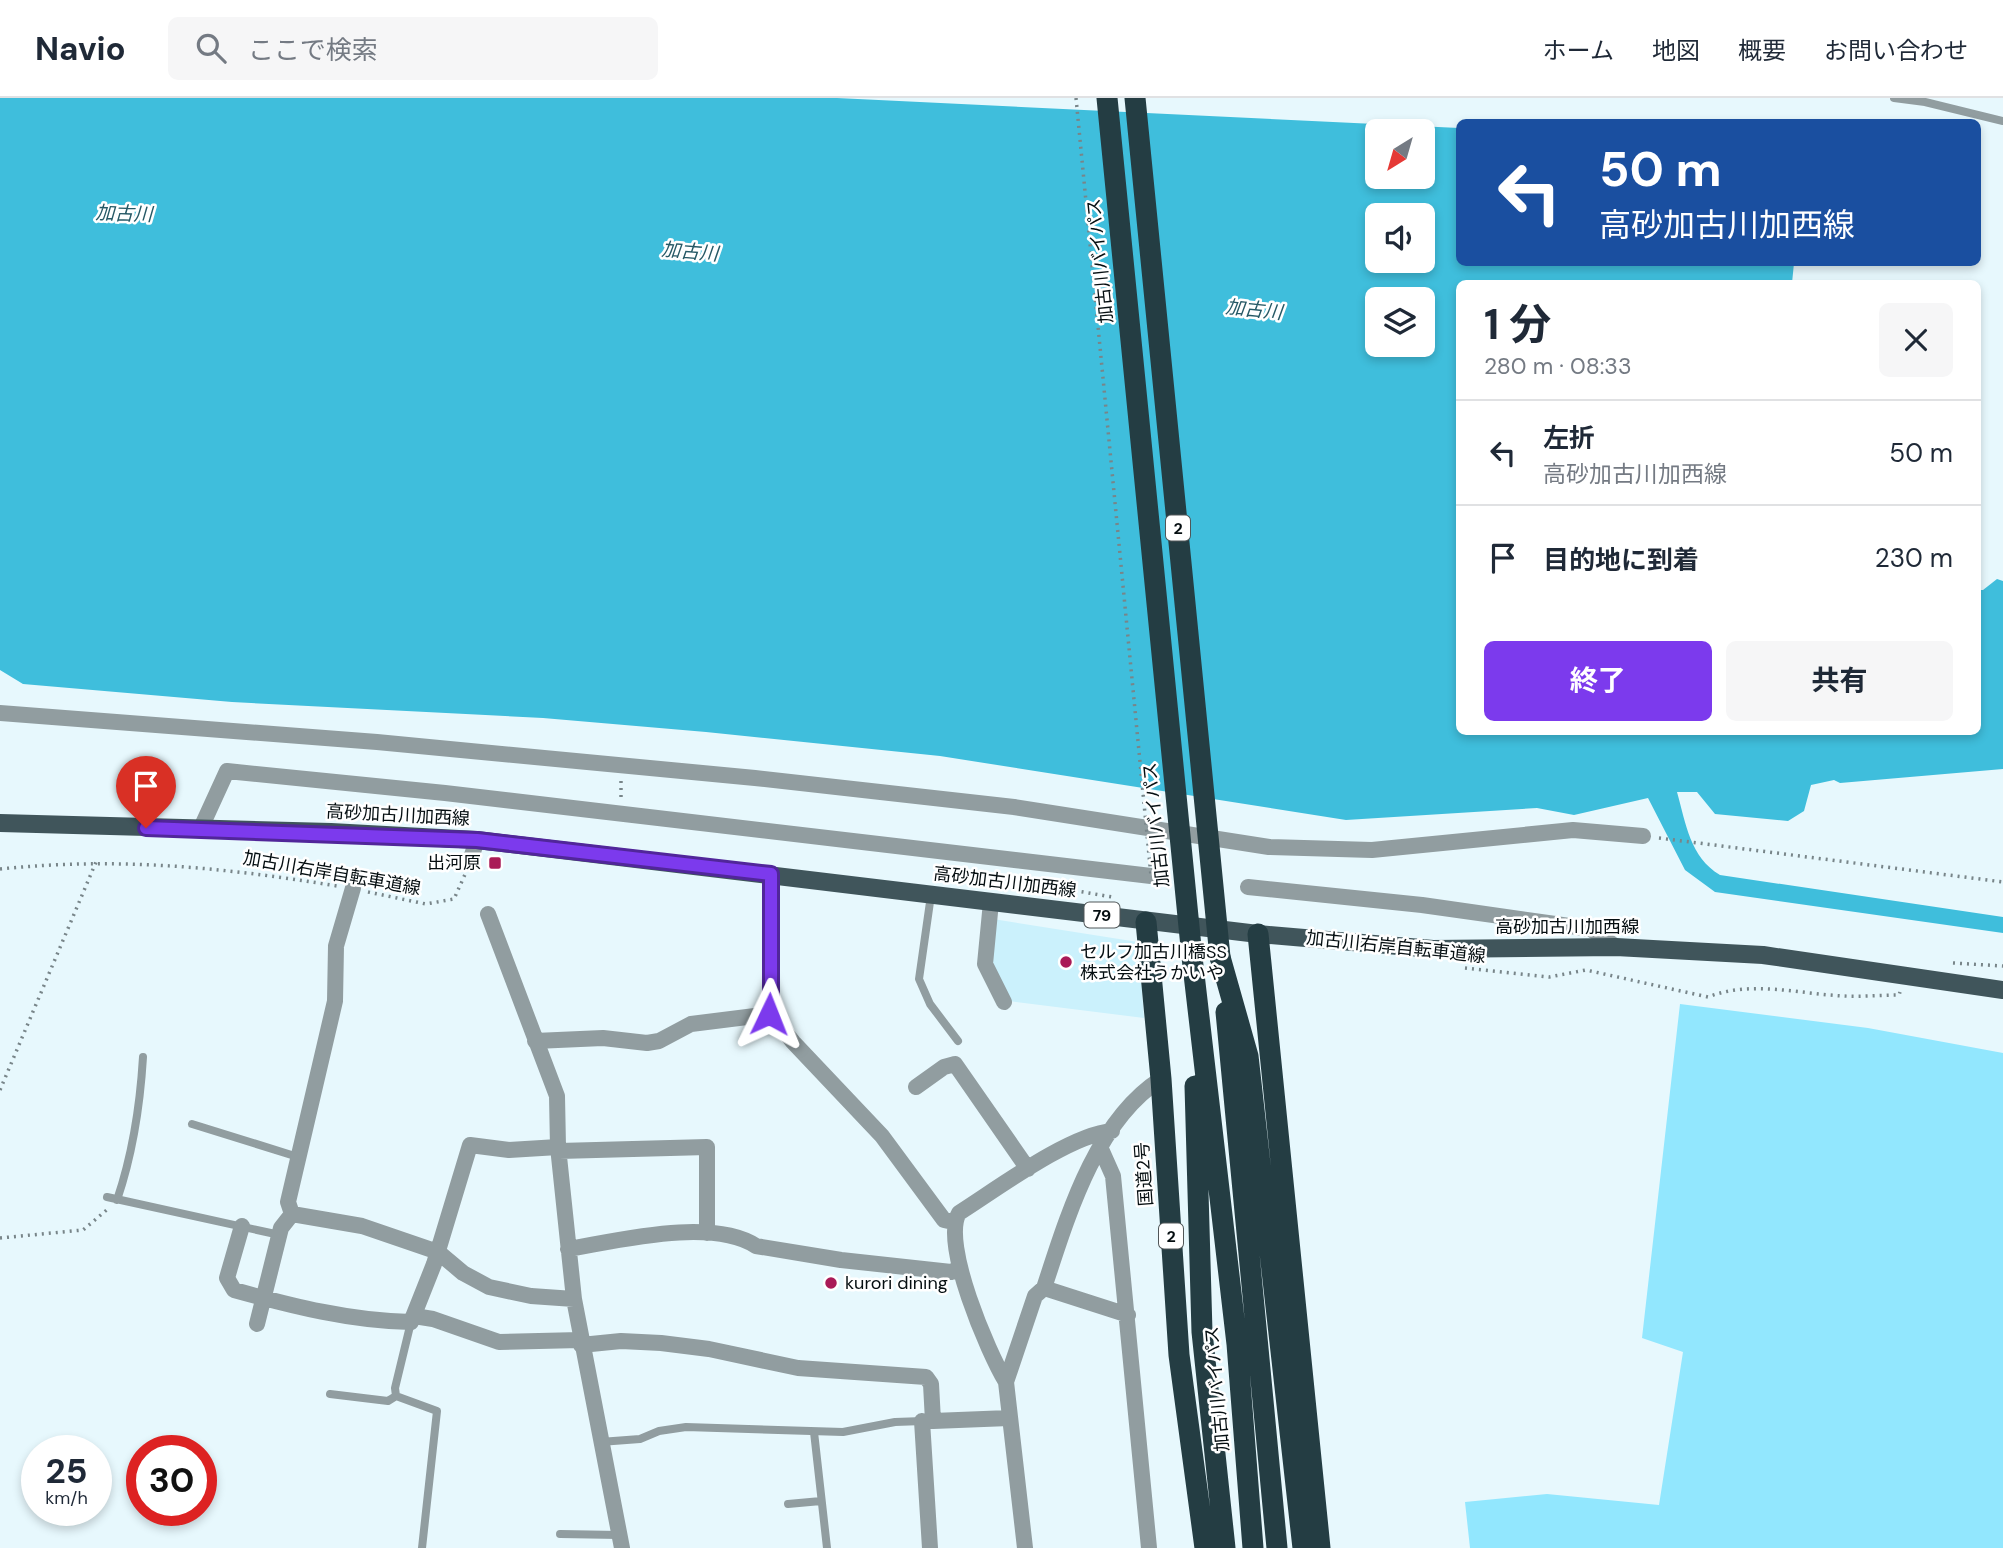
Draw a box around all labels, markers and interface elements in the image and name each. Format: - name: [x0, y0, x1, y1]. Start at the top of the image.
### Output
- search box: [168, 17, 658, 80]
- text: Navio: [35, 27, 126, 70]
- icon: search: [192, 29, 230, 67]
- text: ここで検索: [248, 33, 378, 67]
- text: ホーム: [1543, 35, 1614, 66]
- text: 地図: [1652, 35, 1700, 66]
- text: 概要: [1738, 35, 1786, 66]
- text: お問い合わせ: [1824, 35, 1968, 66]
- north arrow: [1365, 119, 1435, 189]
- map controls: [1365, 119, 1435, 357]
- text: 50 m: [1599, 137, 1722, 201]
- icon: left: [1484, 147, 1575, 238]
- street label: 加古川バイパス: [1081, 197, 1119, 325]
- water label: 加古川: [95, 200, 155, 227]
- button: sound: [1365, 203, 1435, 273]
- text: 高砂加古川加西線: [1599, 204, 1855, 246]
- water label: 加古川: [660, 237, 721, 267]
- button: layers: [1365, 287, 1435, 357]
- water label: 加古川: [1224, 294, 1286, 325]
- text: 1 分: [1484, 297, 1551, 352]
- button: close: [1879, 303, 1953, 377]
- text: 280 m · 08:33: [1484, 351, 1632, 381]
- text: 左折: [1543, 421, 1595, 455]
- icon: left: [1484, 434, 1522, 472]
- text: 50 m: [1889, 436, 1953, 470]
- text: 高砂加古川加西線: [1543, 459, 1727, 489]
- road number: 2: [1166, 516, 1190, 540]
- icon: arrive: [1484, 539, 1522, 577]
- text: 230 m: [1875, 541, 1953, 575]
- text: 目的地に到着: [1543, 543, 1699, 577]
- button: 終了: [1484, 641, 1712, 721]
- button: 共有: [1726, 641, 1953, 721]
- pin: [116, 756, 176, 828]
- street label: 加古川バイパス: [1137, 761, 1175, 889]
- icon: arrive: [127, 767, 165, 805]
- street label: 高砂加古川加西線: [325, 799, 471, 831]
- street label: 加古川右岸自転車道線: [241, 846, 423, 900]
- place label: 出河原: [427, 851, 481, 875]
- marker: 出河原: [487, 855, 503, 871]
- street label: 高砂加古川加西線: [932, 861, 1078, 903]
- road number: 79: [1084, 902, 1120, 928]
- street label: 高砂加古川加西線: [1495, 915, 1639, 939]
- street label: 加古川右岸自転車道線: [1305, 926, 1487, 968]
- place label: セルフ加古川橋SS 株式会社うかいや: [1080, 940, 1227, 985]
- marker: セルフ加古川橋SS 株式会社うかいや: [1058, 954, 1074, 970]
- position arrow: [732, 977, 806, 1051]
- street label: 国道2号: [1130, 1141, 1158, 1207]
- road number: 2: [1159, 1224, 1183, 1248]
- place label: kurori dining: [845, 1271, 948, 1295]
- marker: kurori dining: [823, 1275, 839, 1291]
- street label: 加古川バイパス: [1200, 1325, 1234, 1453]
- speed limit sign: 30: [126, 1435, 217, 1526]
- text: 25: [46, 1448, 87, 1494]
- text: km/h: [45, 1486, 88, 1510]

